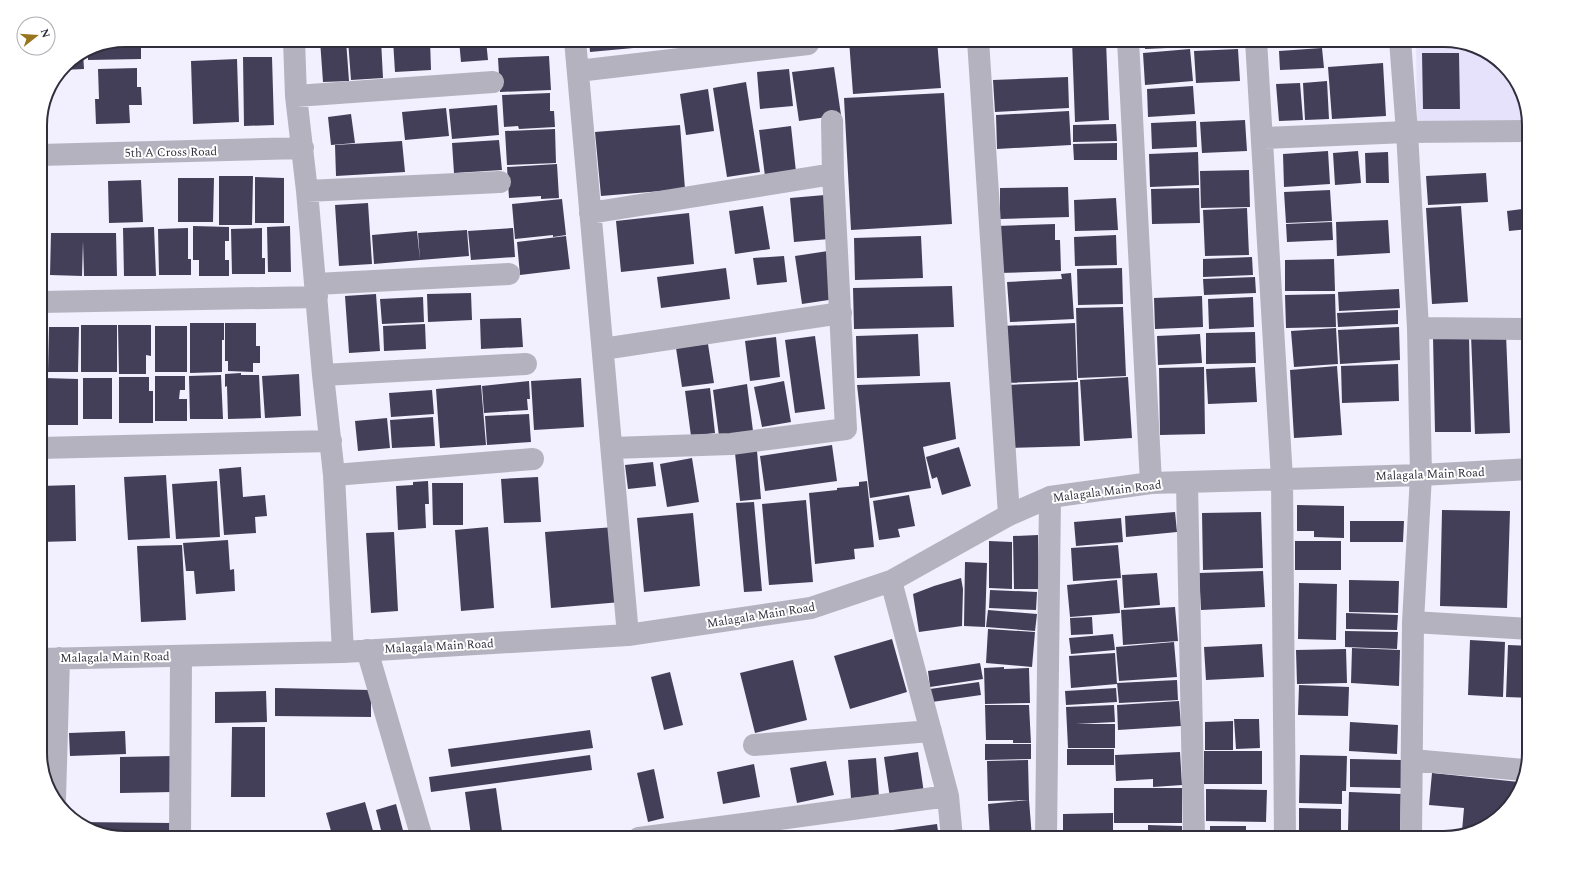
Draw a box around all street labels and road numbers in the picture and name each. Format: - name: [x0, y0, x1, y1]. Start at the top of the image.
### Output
- street label: 5th A Cross Road: [125, 142, 218, 163]
- street label: Malagala Main Road: [1375, 463, 1485, 486]
- street label: Malagala Main Road: [1052, 475, 1163, 508]
- street label: Malagala Main Road: [706, 598, 817, 633]
- street label: Malagala Main Road: [384, 634, 494, 659]
- street label: Malagala Main Road: [60, 647, 170, 668]

